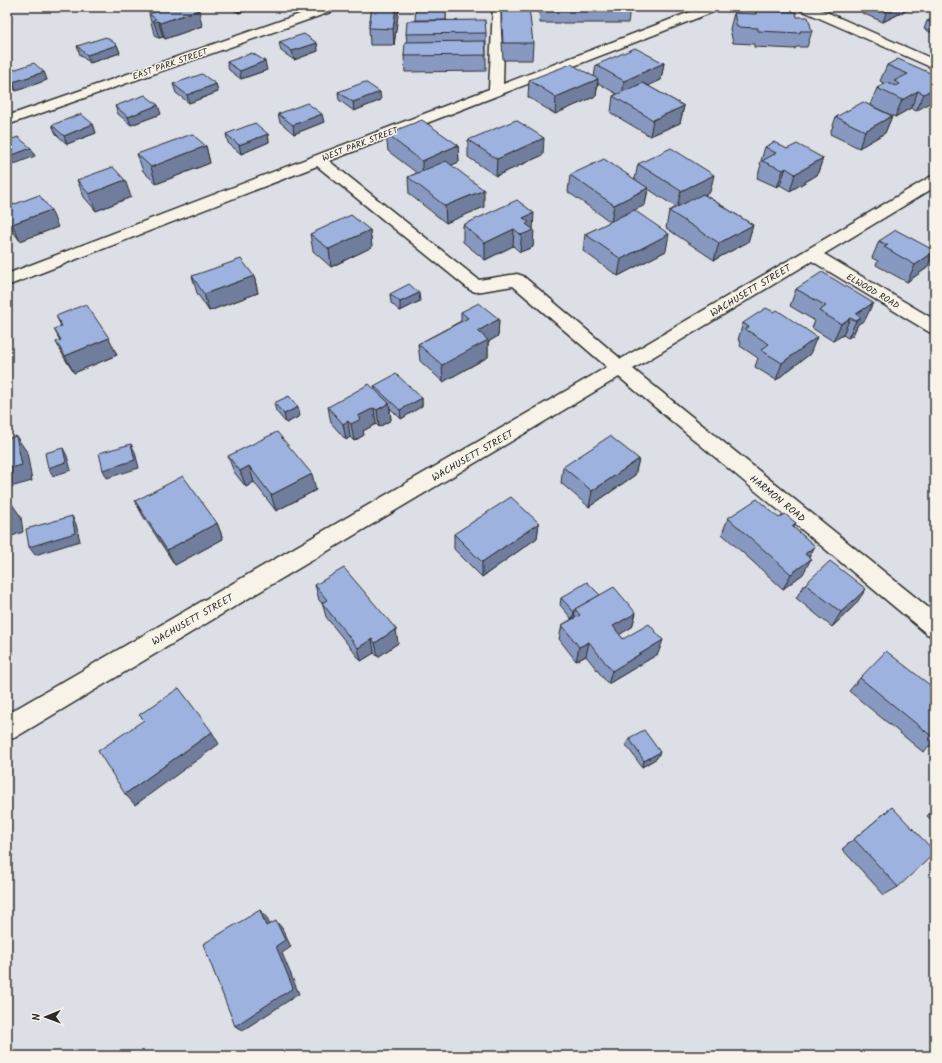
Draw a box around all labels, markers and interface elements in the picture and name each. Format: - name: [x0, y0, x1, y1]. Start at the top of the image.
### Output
- street label: EAST PARK STREET: [131, 44, 211, 84]
- street label: WEST PARK STREET: [320, 123, 401, 166]
- street label: WACHUSETT STREET: [707, 259, 795, 321]
- street label: ELWOOD ROAD: [843, 270, 902, 313]
- street label: WACHUSETT STREET: [429, 425, 518, 486]
- street label: HARMON ROAD: [746, 471, 809, 527]
- street label: WACHUSETT STREET: [149, 589, 238, 650]
- north arrow: [26, 997, 66, 1037]
- text: N: [28, 1013, 46, 1021]

